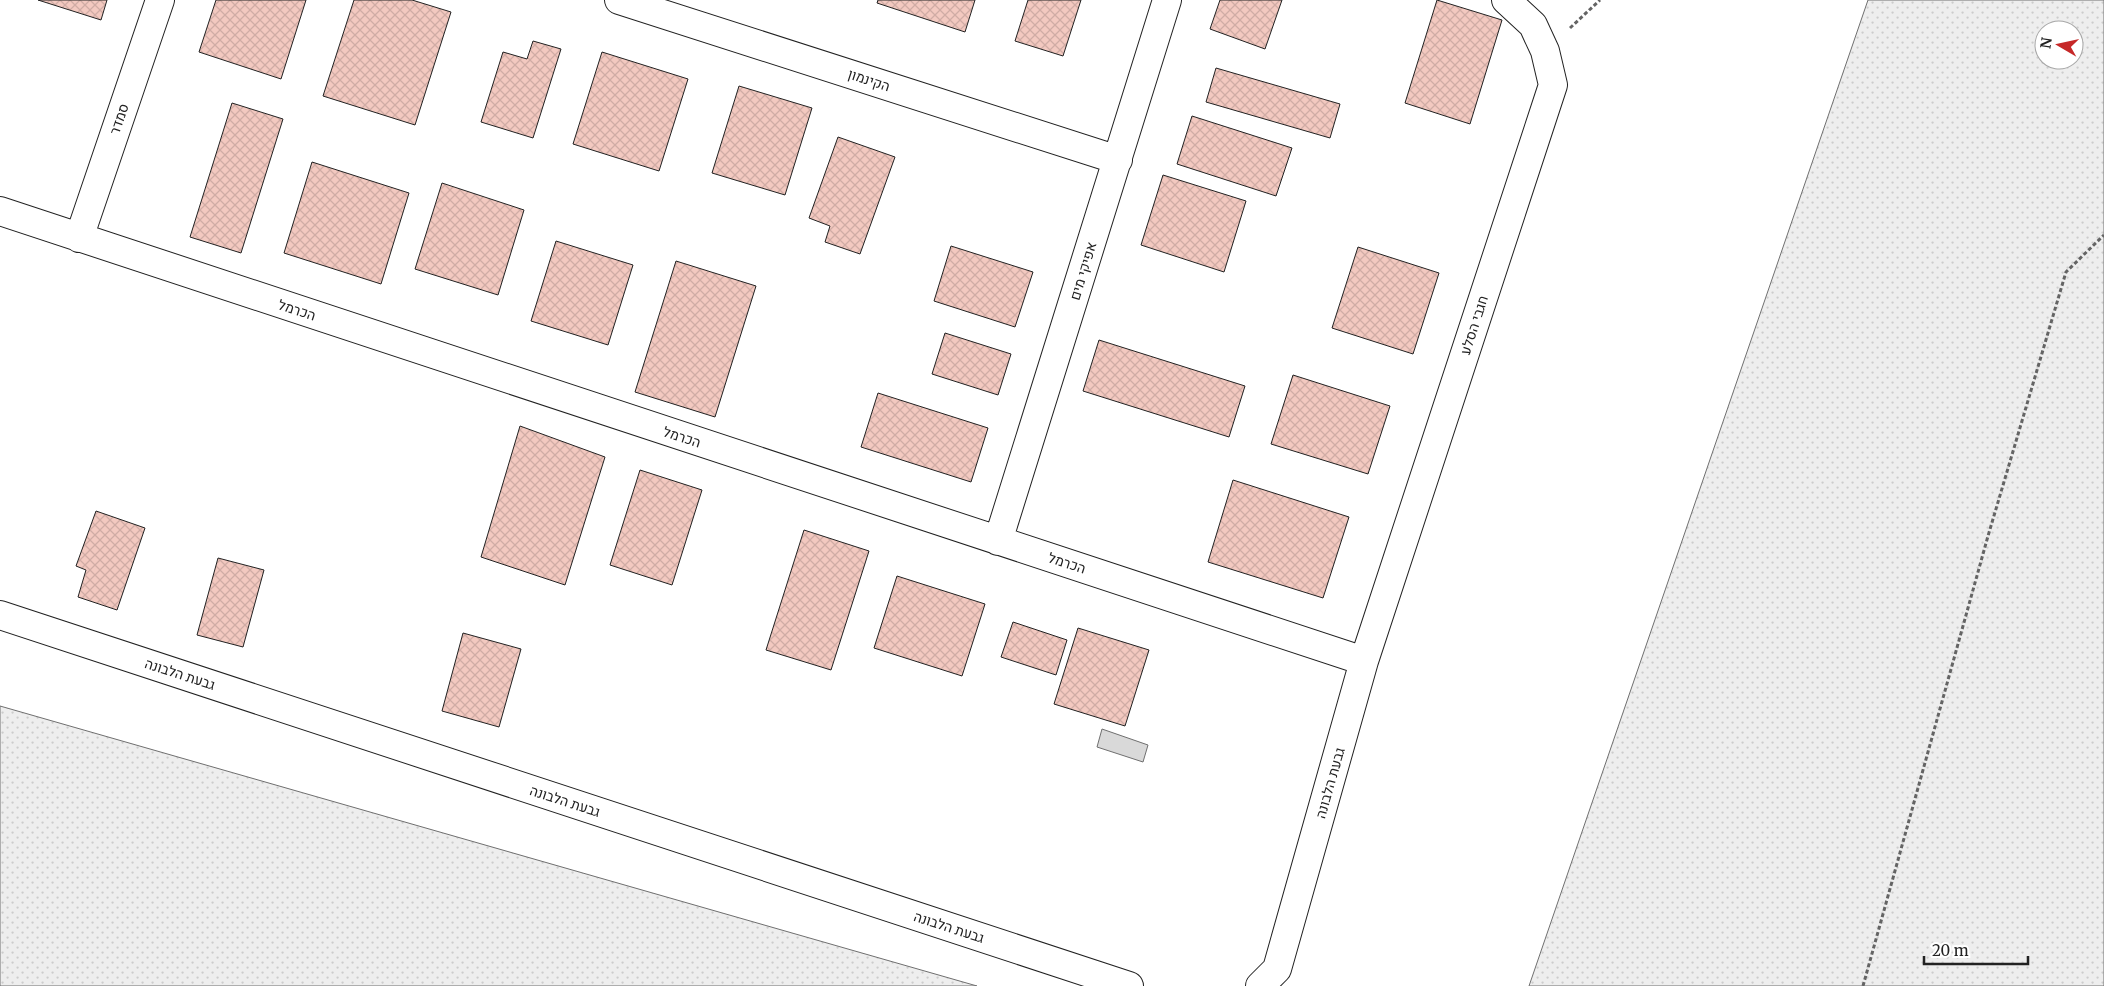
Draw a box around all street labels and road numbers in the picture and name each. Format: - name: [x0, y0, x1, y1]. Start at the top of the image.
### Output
- street label: הקינמון: [846, 65, 892, 95]
- street label: סמדר: [105, 101, 133, 137]
- street label: אפיקי מים: [1066, 240, 1100, 302]
- street label: חגבי הסלע: [1456, 293, 1492, 357]
- street label: הכרמל: [276, 295, 318, 325]
- street label: הכרמל: [661, 422, 703, 452]
- street label: הכרמל: [1046, 548, 1088, 578]
- street label: גבעת הלבונה: [142, 654, 218, 694]
- street label: גבעת הלבונה: [1311, 745, 1349, 821]
- street label: גבעת הלבונה: [527, 781, 603, 821]
- street label: גבעת הלבונה: [911, 907, 987, 947]

